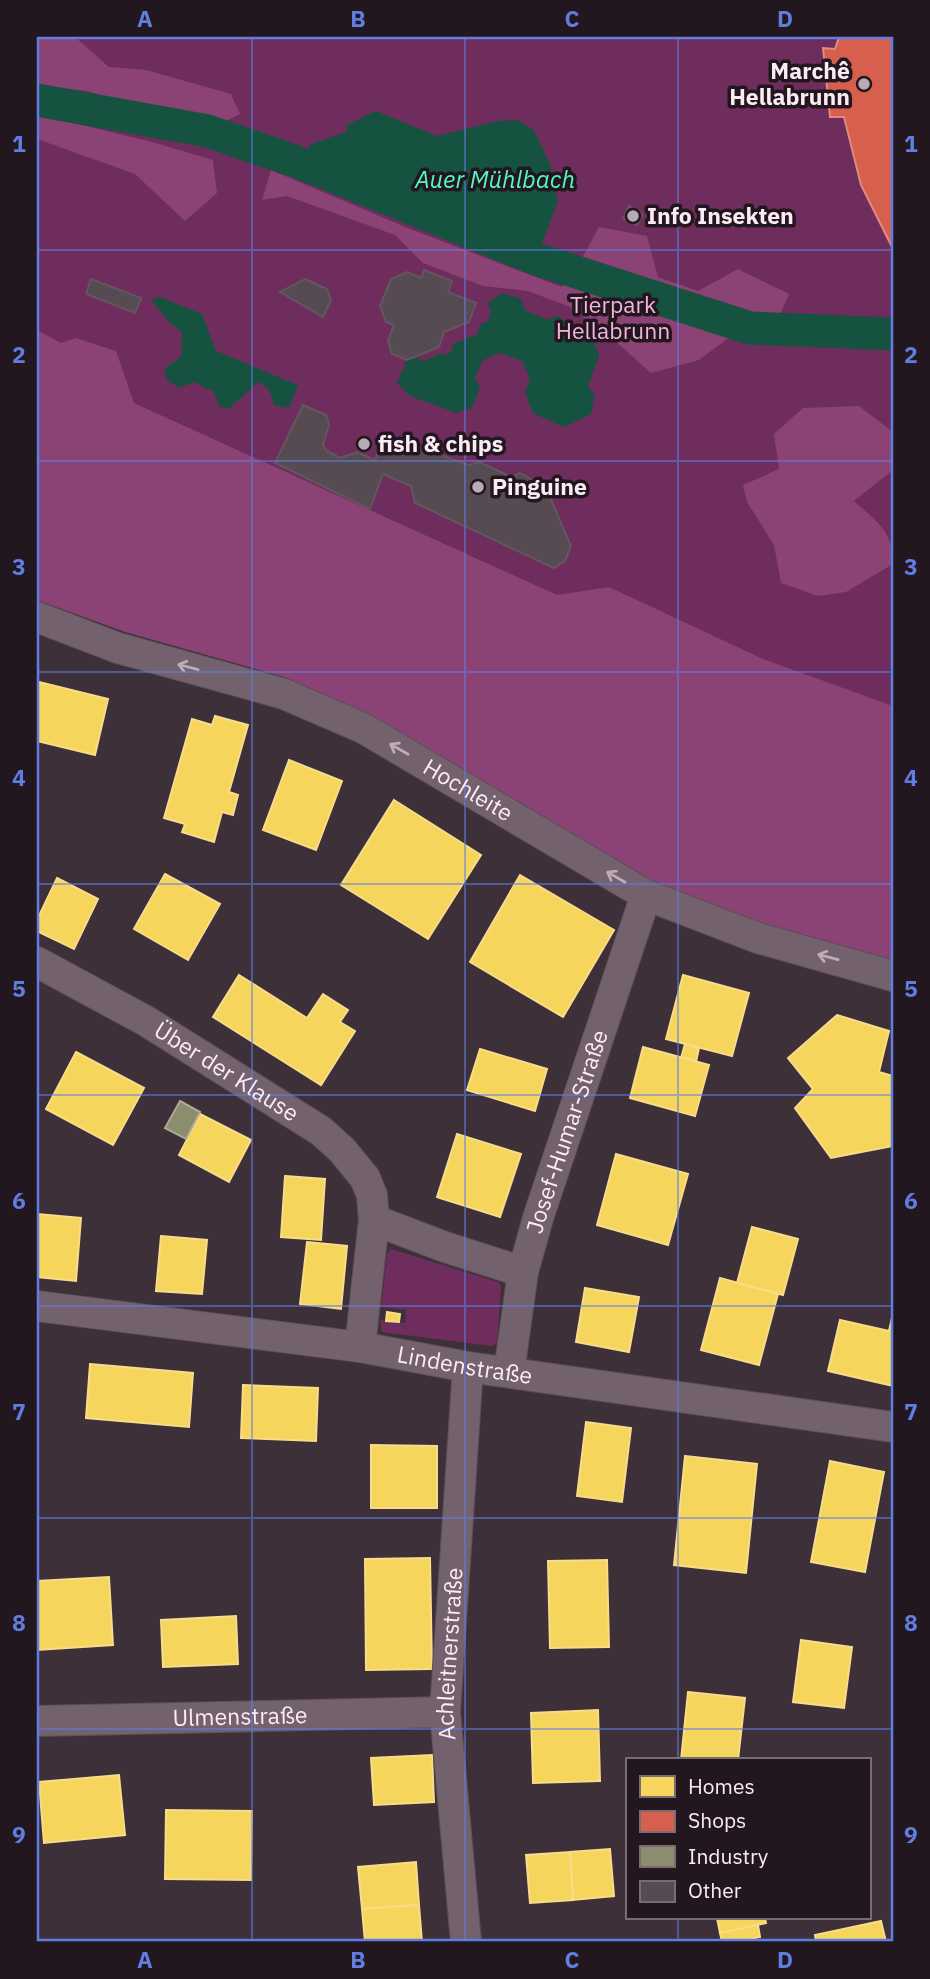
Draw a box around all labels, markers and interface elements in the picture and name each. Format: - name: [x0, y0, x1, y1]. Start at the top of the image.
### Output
- text: A: [137, 3, 153, 33]
- text: B: [350, 3, 366, 33]
- text: C: [565, 3, 580, 33]
- text: D: [777, 3, 793, 33]
- place label: Marchê Hellabrunn: [729, 55, 850, 111]
- marker: Marchê Hellabrunn: [856, 76, 872, 92]
- text: 1: [12, 128, 26, 158]
- text: 1: [904, 128, 918, 158]
- water label: Auer Mühlbach: [414, 163, 575, 195]
- place label: Info Insekten: [647, 200, 794, 230]
- marker: Info Insekten: [625, 208, 641, 224]
- park label: Tierpark Hellabrunn: [556, 289, 670, 345]
- text: 2: [12, 339, 26, 369]
- text: 2: [904, 339, 918, 369]
- place label: fish & chips: [378, 428, 503, 458]
- marker: fish & chips: [356, 436, 372, 452]
- place label: Pinguine: [492, 471, 587, 501]
- marker: Pinguine: [470, 479, 486, 495]
- text: 3: [12, 551, 26, 581]
- text: 3: [904, 551, 918, 581]
- one-way arrow: [177, 660, 199, 673]
- one-way arrow: [389, 742, 409, 756]
- street label: Hochleite: [418, 751, 519, 827]
- text: 4: [12, 762, 26, 792]
- text: 4: [904, 762, 918, 792]
- one-way arrow: [606, 869, 626, 883]
- one-way arrow: [817, 950, 839, 963]
- text: 5: [12, 973, 26, 1003]
- text: 5: [904, 973, 918, 1003]
- street label: Über der Klause: [149, 1014, 305, 1127]
- street label: Josef-Humar-Straße: [518, 1026, 614, 1237]
- text: 6: [12, 1185, 26, 1215]
- text: 6: [904, 1185, 918, 1215]
- street label: Lindenstraße: [395, 1338, 534, 1390]
- text: 7: [12, 1396, 26, 1426]
- text: 7: [904, 1396, 918, 1426]
- street label: Achleitnerstraße: [429, 1566, 469, 1742]
- text: 8: [12, 1607, 26, 1637]
- text: 8: [904, 1607, 918, 1637]
- street label: Ulmenstraße: [172, 1699, 308, 1732]
- legend: [626, 1758, 870, 1920]
- text: Homes: [688, 1772, 755, 1800]
- text: Shops: [688, 1806, 746, 1834]
- text: 9: [12, 1819, 26, 1849]
- text: 9: [904, 1819, 918, 1849]
- text: Industry: [688, 1842, 769, 1870]
- text: Other: [688, 1876, 742, 1904]
- text: A: [137, 1944, 153, 1974]
- text: B: [350, 1944, 366, 1974]
- text: C: [565, 1944, 580, 1974]
- text: D: [777, 1944, 793, 1974]

